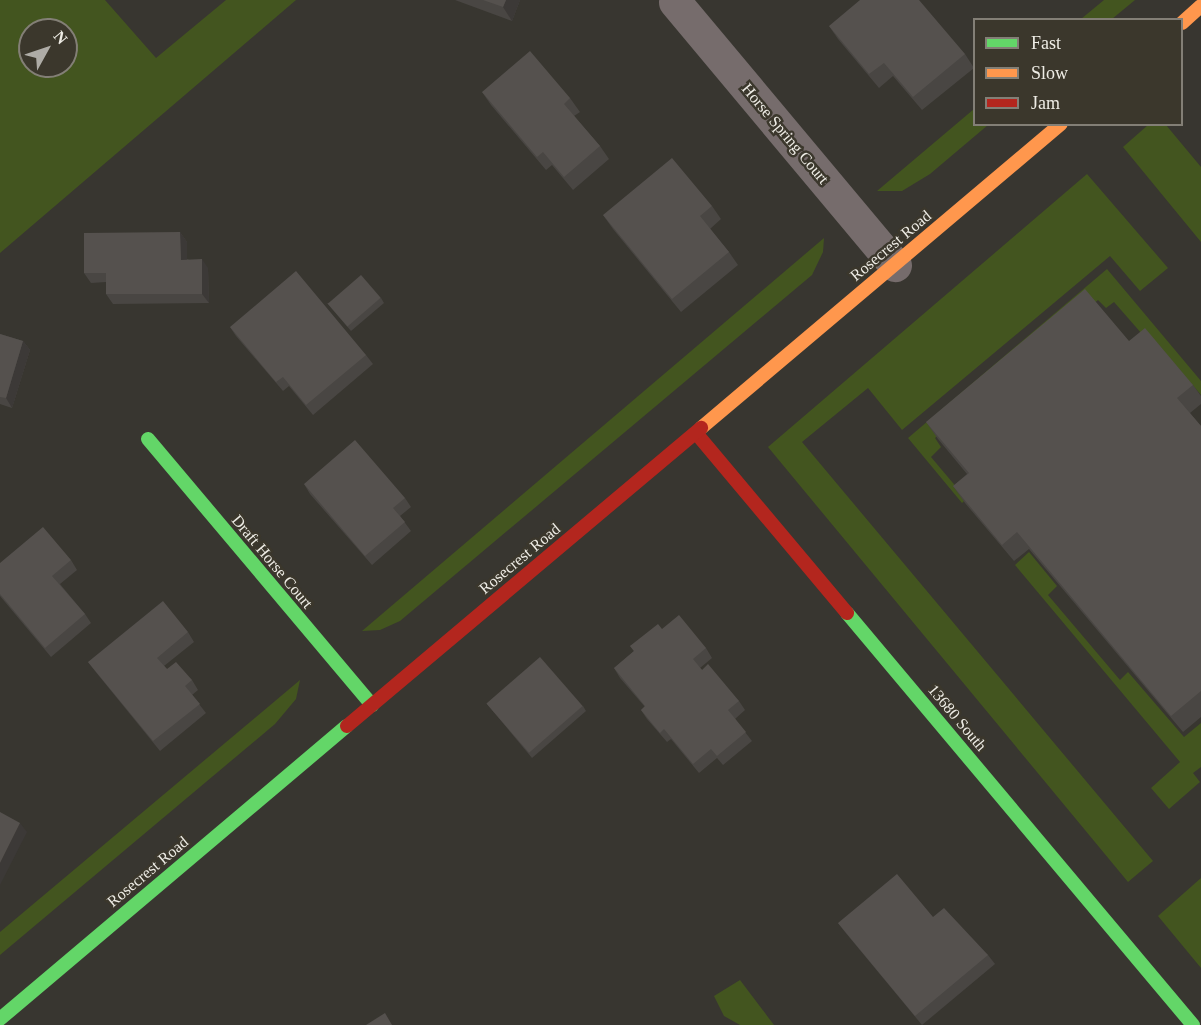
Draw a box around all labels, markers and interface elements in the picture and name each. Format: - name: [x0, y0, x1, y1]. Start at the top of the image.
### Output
- north arrow: [18, 18, 78, 78]
- legend: [973, 18, 1183, 126]
- text: N: [50, 28, 71, 47]
- text: Fast: [1031, 33, 1061, 53]
- text: Slow: [1031, 63, 1068, 83]
- street label: Horse Spring Court: [737, 80, 833, 188]
- text: Jam: [1031, 93, 1060, 113]
- street label: Rosecrest Road: [847, 207, 935, 285]
- street label: Draft Horse Court: [227, 511, 317, 613]
- street label: Rosecrest Road: [476, 520, 564, 598]
- street label: 13680 South: [924, 681, 990, 755]
- street label: Rosecrest Road: [104, 833, 192, 911]

